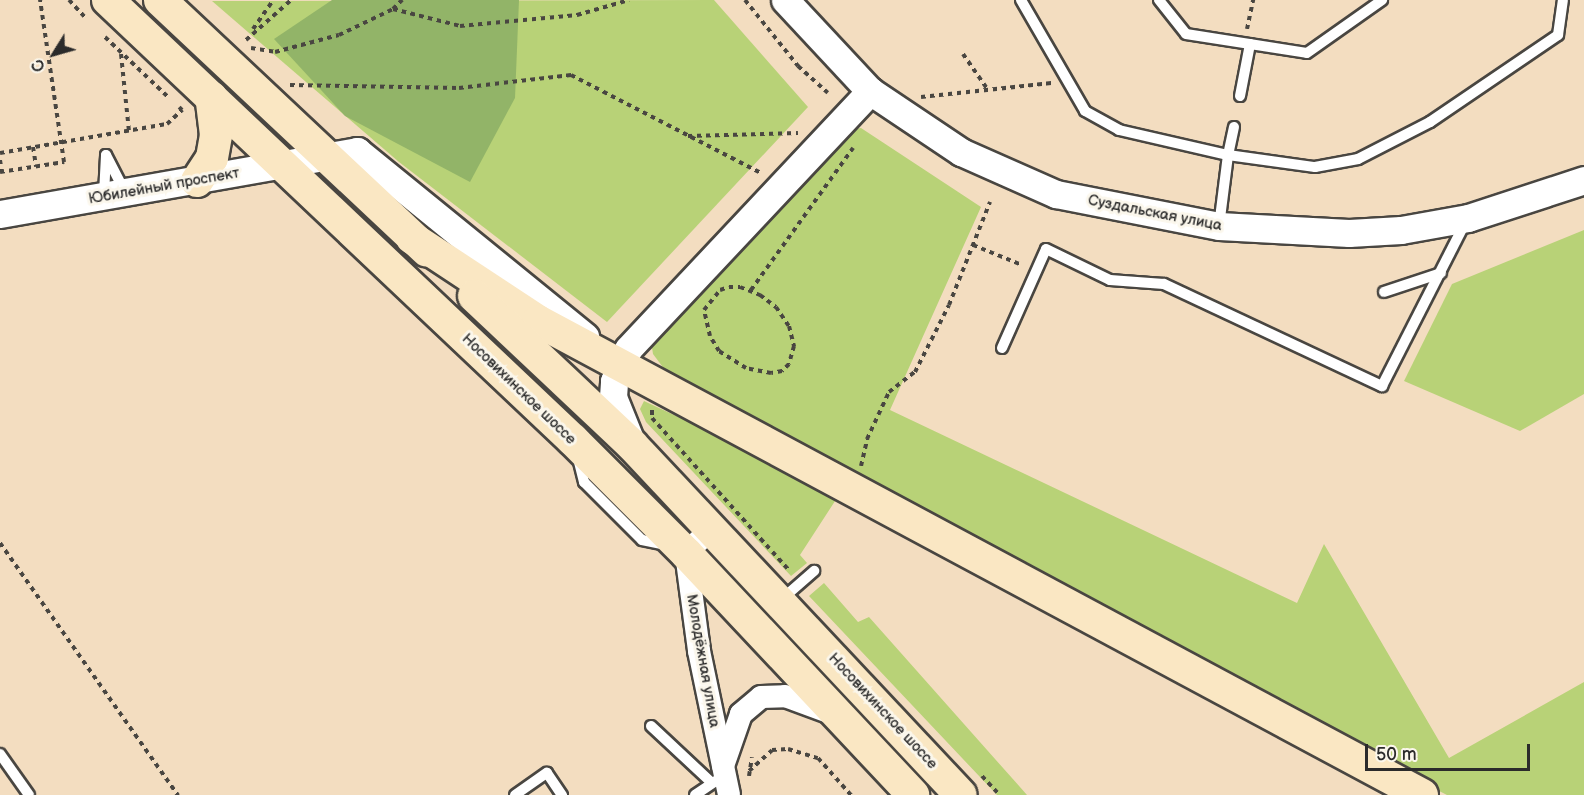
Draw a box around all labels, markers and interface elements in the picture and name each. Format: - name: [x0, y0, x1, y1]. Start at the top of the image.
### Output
- north arrow: [24, 24, 84, 84]
- text: С: [28, 55, 50, 75]
- street label: Юбилейный проспект: [87, 164, 241, 208]
- street label: Суздальская улица: [1087, 191, 1223, 235]
- street label: Носовихинское шоссе: [458, 330, 580, 448]
- street label: Молодёжная улица: [682, 593, 724, 729]
- street label: Носовихинское шоссе: [825, 649, 941, 773]
- scale bar: [1368, 732, 1533, 770]
- text: 50 m: [1376, 744, 1417, 765]

